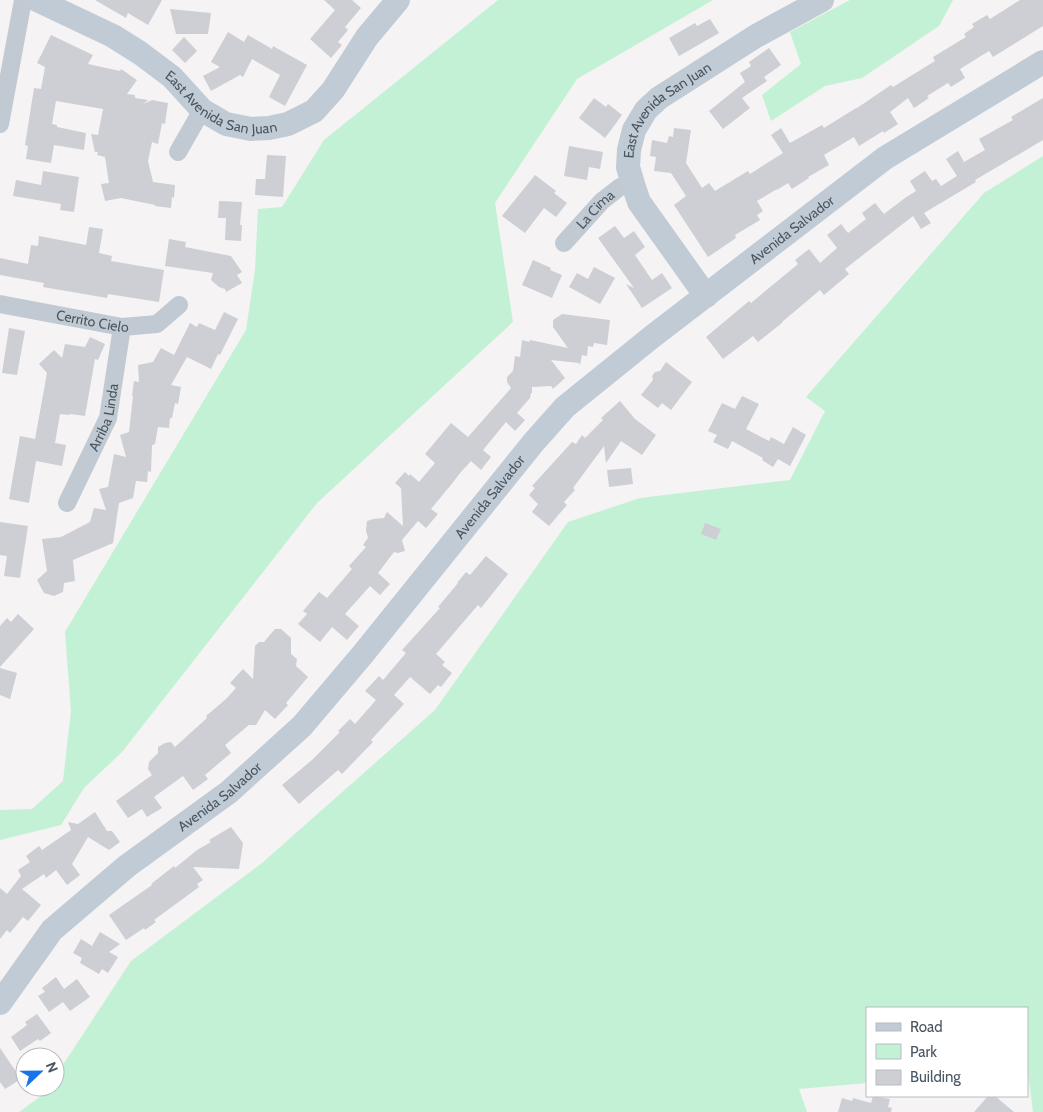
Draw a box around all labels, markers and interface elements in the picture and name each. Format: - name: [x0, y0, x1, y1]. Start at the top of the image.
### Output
- street label: East Avenida San Juan: [620, 58, 715, 159]
- street label: East Avenida San Juan: [162, 66, 279, 138]
- street label: La Cima: [572, 186, 618, 233]
- street label: Avenida Salvador: [746, 191, 838, 268]
- street label: Cerrito Cielo: [55, 306, 129, 336]
- street label: Arriba Linda: [84, 382, 122, 454]
- street label: Avenida Salvador: [451, 451, 529, 542]
- street label: Avenida Salvador: [174, 758, 266, 835]
- legend: [866, 1007, 1028, 1097]
- text: Road: [910, 1018, 943, 1036]
- text: Park: [910, 1043, 937, 1061]
- north arrow: [15, 1047, 65, 1097]
- text: N: [42, 1059, 62, 1075]
- text: Building: [910, 1068, 961, 1086]

